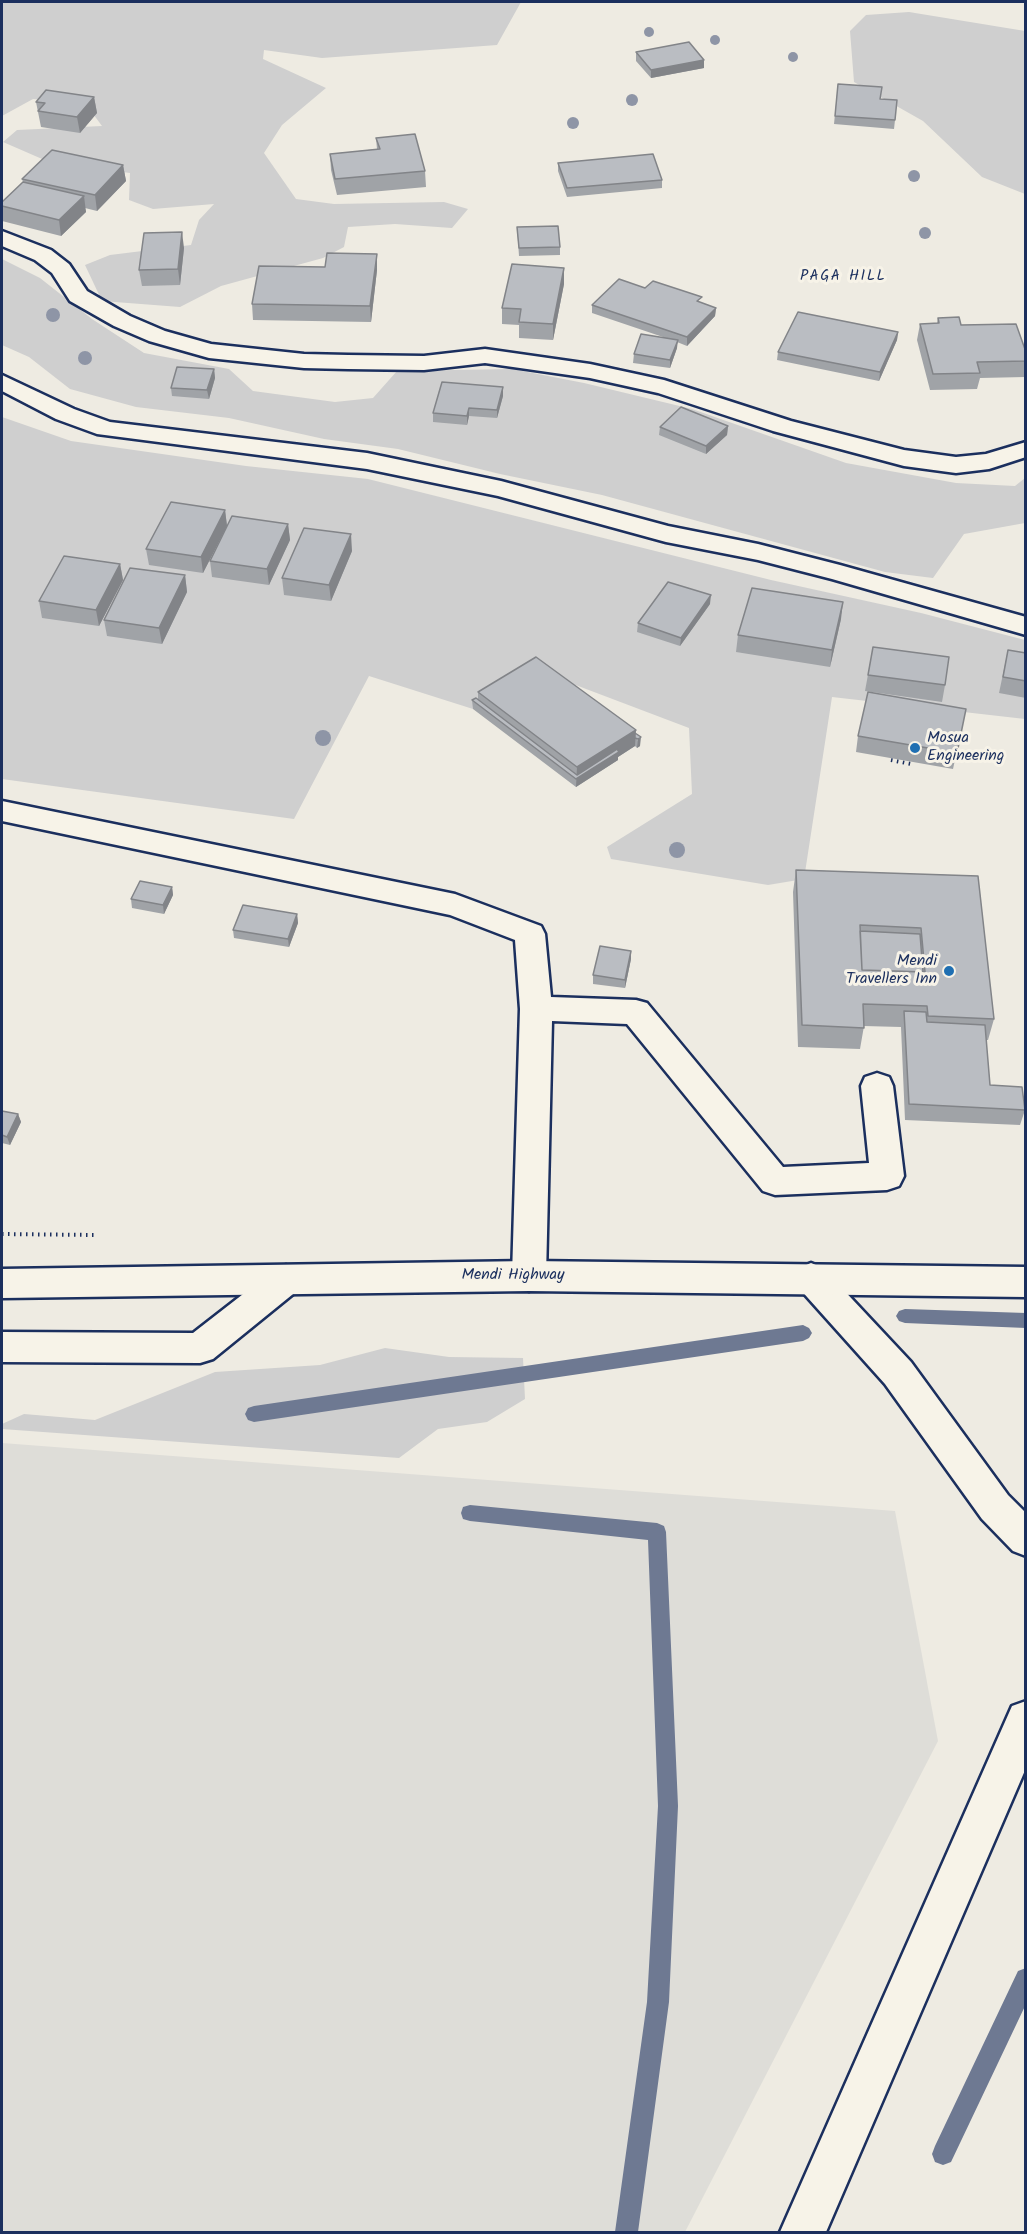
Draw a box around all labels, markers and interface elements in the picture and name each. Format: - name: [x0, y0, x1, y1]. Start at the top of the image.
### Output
- district label: PAGA HILL: [800, 268, 886, 286]
- place label: Mosua Engineering: [927, 729, 1004, 767]
- marker: Mosua Engineering: [908, 741, 922, 755]
- place label: Mendi Travellers Inn: [846, 952, 937, 990]
- marker: Mendi Travellers Inn: [942, 964, 956, 978]
- street label: Mendi Highway: [461, 1266, 565, 1286]

